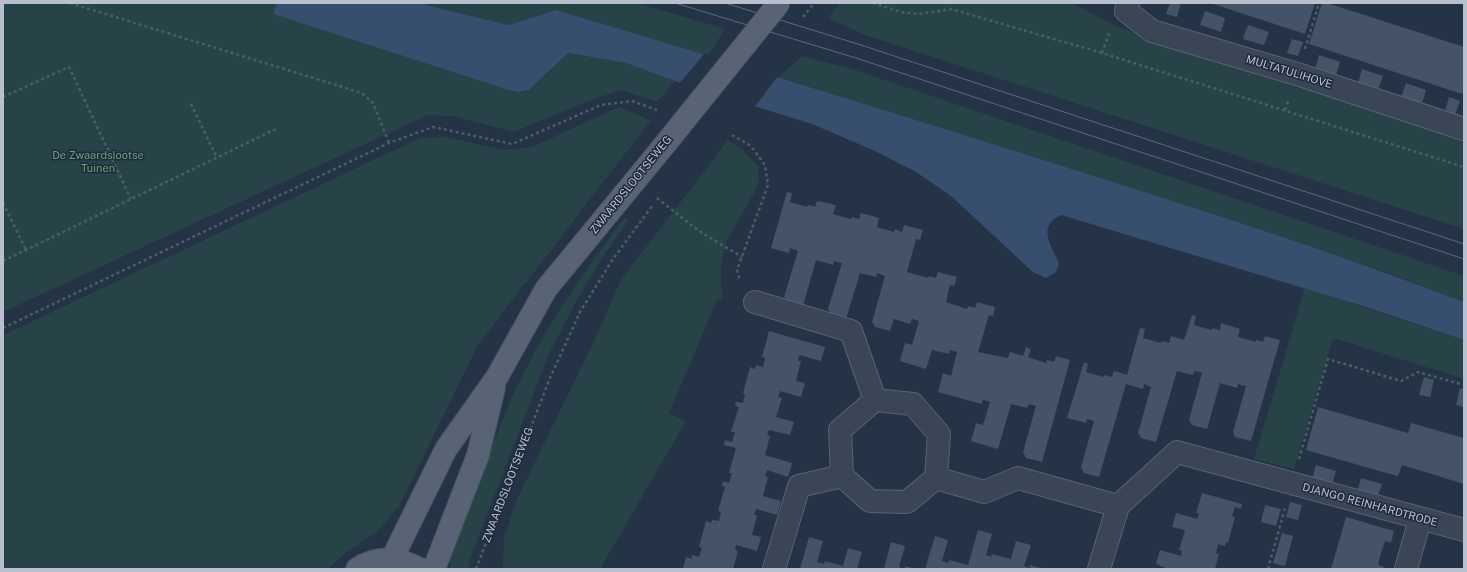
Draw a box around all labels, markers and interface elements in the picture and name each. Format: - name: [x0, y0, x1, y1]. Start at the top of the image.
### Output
- street label: MULTATULIHOVE: [1244, 53, 1334, 91]
- street label: ZWAARDSLOOTSEWEG: [587, 133, 675, 237]
- park label: De Zwaardslootse Tuinen: [52, 149, 144, 175]
- street label: ZWAARDSLOOTSEWEG: [480, 425, 536, 545]
- street label: DJANGO REINHARDTRODE: [1301, 481, 1439, 529]

